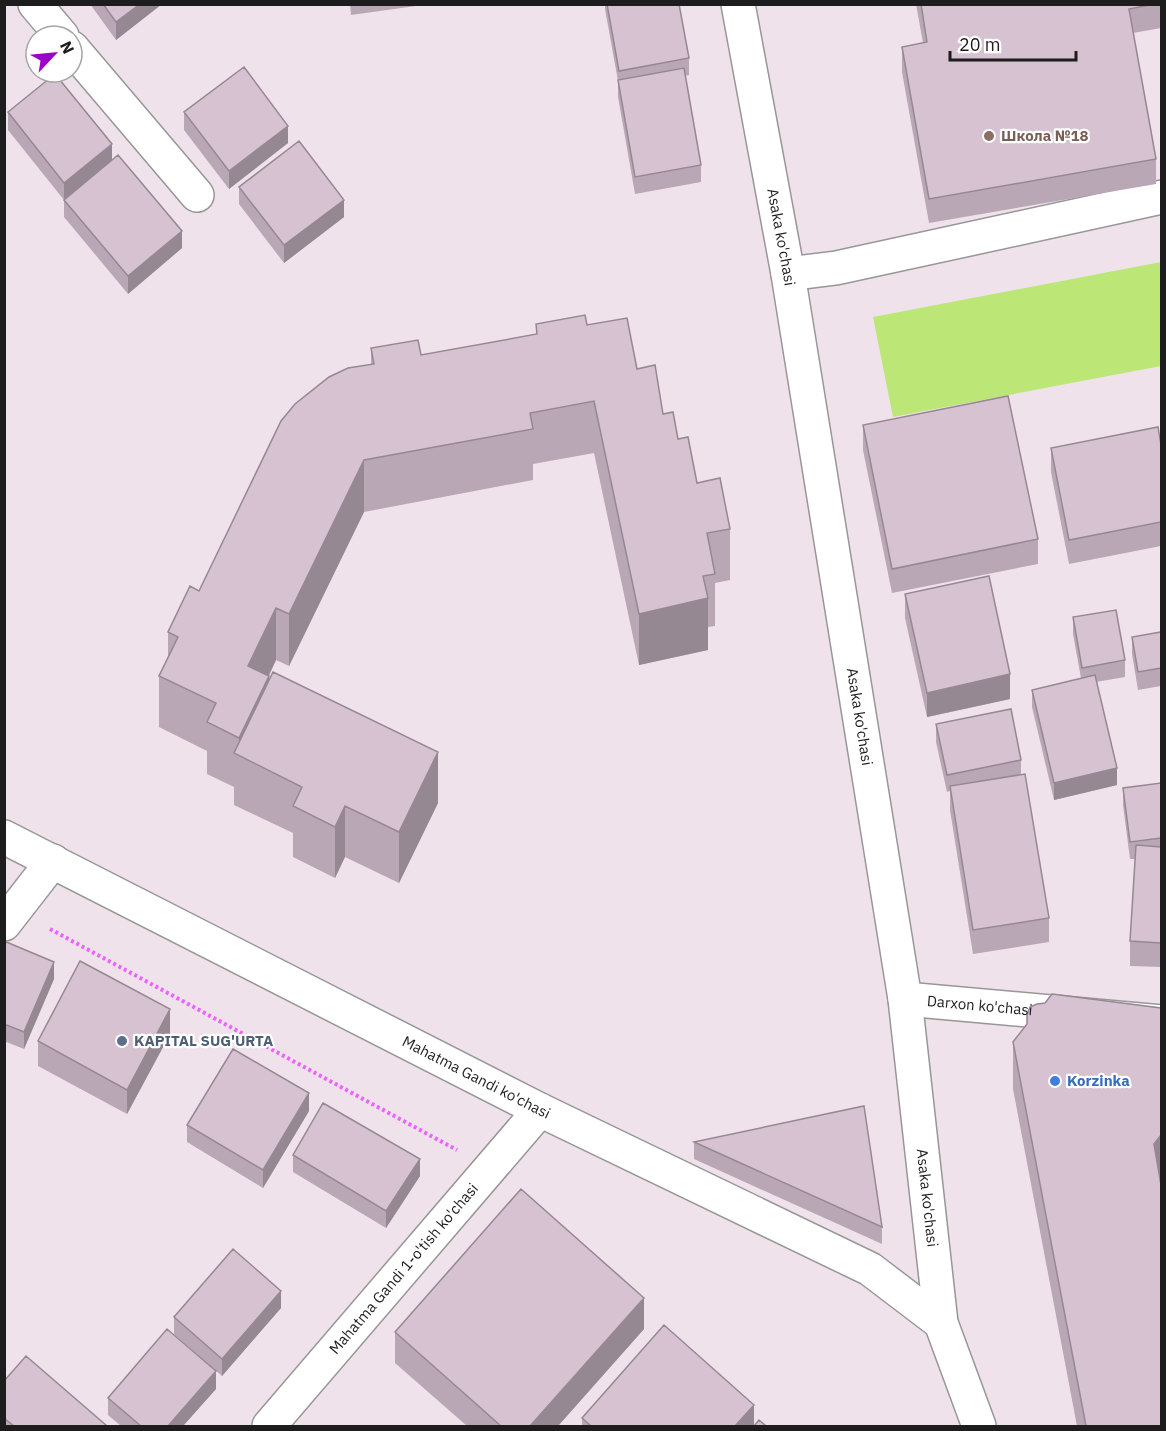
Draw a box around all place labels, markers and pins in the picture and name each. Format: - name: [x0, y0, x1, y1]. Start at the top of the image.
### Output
- place label: Школа №18: [1001, 126, 1089, 145]
- marker: Школа №18: [982, 129, 996, 143]
- place label: KAPITAL SUG'URTA: [134, 1031, 273, 1050]
- marker: KAPITAL SUG'URTA: [115, 1034, 129, 1048]
- place label: Korzinka: [1067, 1071, 1130, 1090]
- marker: Korzinka: [1048, 1074, 1062, 1088]

